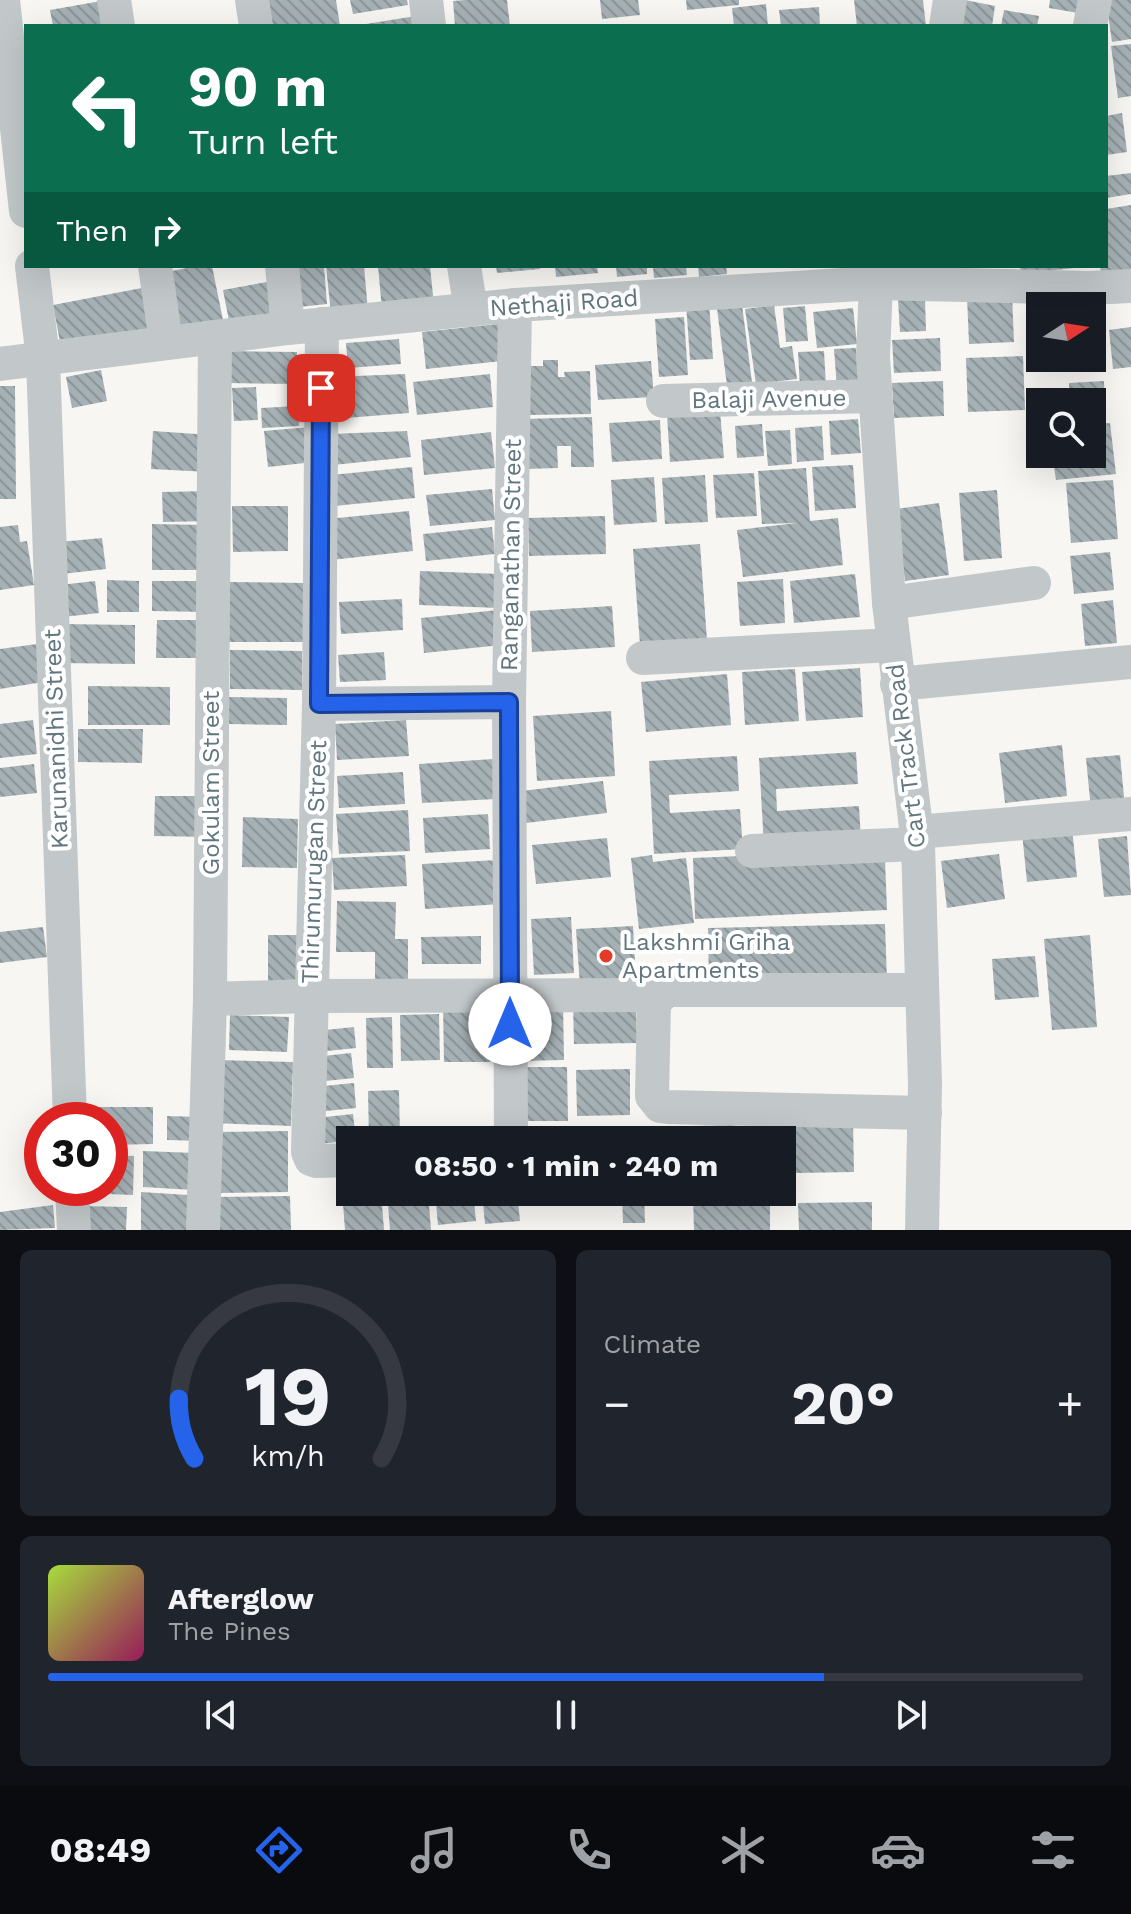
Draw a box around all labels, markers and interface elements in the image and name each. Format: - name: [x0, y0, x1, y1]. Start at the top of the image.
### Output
- text: 90 m: [188, 54, 327, 120]
- icon: left: [56, 56, 160, 160]
- text: Turn left: [188, 121, 338, 163]
- icon: right: [144, 208, 188, 252]
- text: Then: [56, 213, 128, 248]
- street label: Nethaji Road: [489, 284, 639, 322]
- north arrow: [1026, 292, 1106, 372]
- map controls: [1026, 292, 1106, 468]
- pin: [287, 354, 355, 422]
- icon: arrive: [299, 366, 343, 410]
- street label: Balaji Avenue: [691, 384, 847, 414]
- button: search: [1026, 388, 1106, 468]
- street label: Ranganathan Street: [495, 439, 527, 671]
- street label: Karunanidhi Street: [38, 629, 74, 849]
- street label: Cart Track Road: [881, 662, 931, 850]
- street label: Gokulam Street: [197, 691, 225, 875]
- street label: Thirumurugan Street: [296, 740, 332, 984]
- place label: Lakshmi Griha Apartments: [622, 928, 790, 984]
- marker: Lakshmi Griha Apartments: [597, 947, 615, 965]
- position arrow: [468, 982, 552, 1066]
- speed limit sign: 30: [24, 1102, 128, 1206]
- text: 08:50 · 1 min · 240 m: [414, 1148, 718, 1183]
- text: Climate: [604, 1329, 701, 1359]
- text: 19: [244, 1348, 331, 1445]
- text: 20°: [791, 1368, 895, 1439]
- text: −: [604, 1378, 630, 1430]
- text: +: [1056, 1378, 1083, 1430]
- text: km/h: [251, 1439, 325, 1473]
- text: Afterglow: [168, 1581, 314, 1616]
- text: The Pines: [168, 1616, 291, 1646]
- icon: previous: [199, 1693, 243, 1737]
- icon: pause: [544, 1693, 588, 1737]
- icon: next: [889, 1693, 933, 1737]
- icon: directions: [251, 1822, 307, 1878]
- icon: music: [406, 1822, 462, 1878]
- icon: phone: [561, 1822, 617, 1878]
- icon: climate: [715, 1822, 771, 1878]
- icon: car: [870, 1822, 926, 1878]
- icon: filters: [1025, 1822, 1081, 1878]
- text: 08:49: [49, 1829, 152, 1871]

